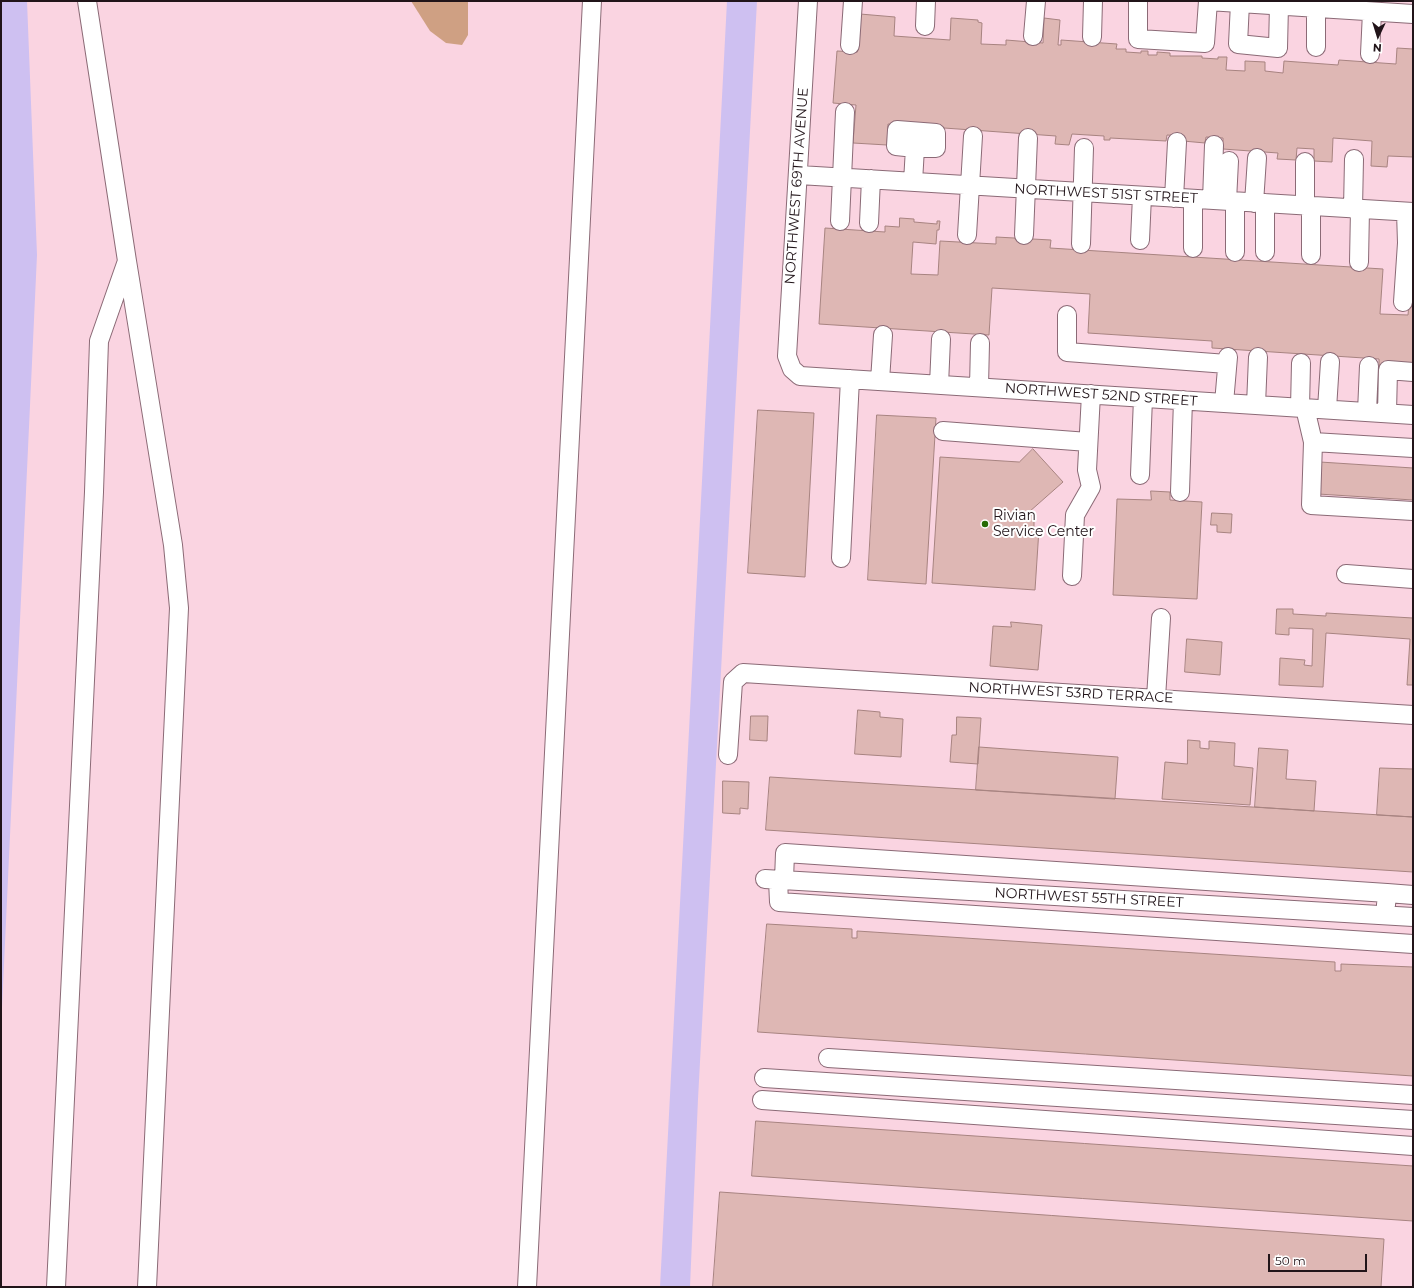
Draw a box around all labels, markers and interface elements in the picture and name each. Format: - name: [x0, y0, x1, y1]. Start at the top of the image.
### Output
- north arrow: [1358, 16, 1398, 56]
- text: N: [1372, 41, 1382, 55]
- street label: NORTHWEST 69TH AVENUE: [782, 87, 812, 285]
- street label: NORTHWEST 51ST STREET: [1014, 181, 1198, 207]
- street label: NORTHWEST 52ND STREET: [1004, 380, 1198, 410]
- place label: Rivian Service Center: [993, 508, 1094, 540]
- marker: Rivian Service Center: [980, 519, 990, 529]
- street label: NORTHWEST 53RD TERRACE: [968, 679, 1174, 707]
- street label: NORTHWEST 55TH STREET: [994, 885, 1184, 911]
- scale bar: [1270, 1246, 1369, 1272]
- text: 50 m: [1275, 1253, 1306, 1268]

